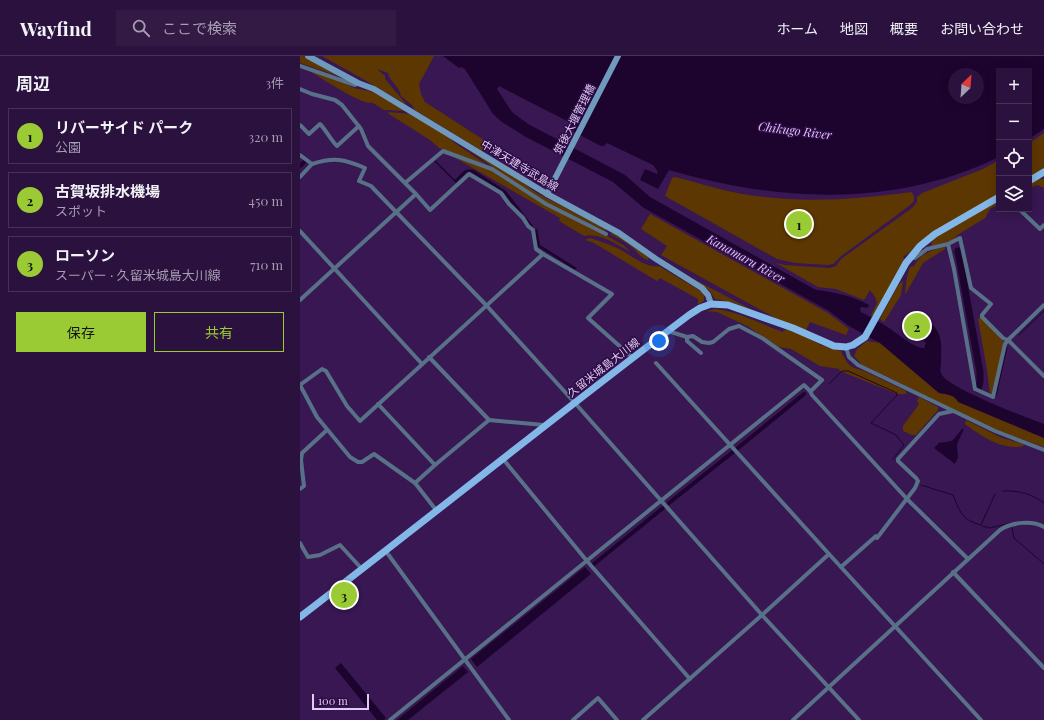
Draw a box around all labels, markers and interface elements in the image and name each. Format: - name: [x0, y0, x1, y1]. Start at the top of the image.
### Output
- search box: [116, 10, 396, 46]
- text: Wayfind: [20, 15, 92, 41]
- icon: search: [130, 17, 152, 39]
- text: ここで検索: [162, 18, 237, 38]
- text: ホーム: [776, 19, 818, 38]
- text: 地図: [840, 19, 868, 38]
- text: 概要: [890, 19, 918, 38]
- text: お問い合わせ: [940, 19, 1024, 38]
- north arrow: [948, 68, 984, 104]
- map controls: [996, 68, 1032, 212]
- button: +: [996, 68, 1032, 104]
- text: 周辺: [16, 72, 50, 94]
- text: 3件: [265, 74, 284, 91]
- street label: 筑後大堰管理橋: [550, 81, 598, 157]
- button: −: [996, 104, 1032, 140]
- text: リバーサイド パーク: [55, 117, 193, 137]
- water label: Chikugo River: [757, 118, 834, 143]
- text: 1: [28, 128, 32, 145]
- text: 320 m: [248, 128, 283, 145]
- street label: 中津天建寺武島線: [478, 136, 562, 194]
- text: 公園: [55, 138, 81, 155]
- button: locate: [996, 140, 1032, 176]
- button: layers: [996, 176, 1032, 212]
- text: 古賀坂排水機場: [55, 181, 160, 201]
- text: 2: [27, 192, 33, 209]
- text: 450 m: [249, 192, 283, 209]
- text: スポット: [55, 202, 107, 219]
- pin: 1: [786, 209, 812, 239]
- water label: Kanamaru River: [703, 230, 789, 286]
- text: ローソン: [55, 245, 115, 265]
- text: 3: [27, 256, 33, 273]
- text: 710 m: [250, 256, 283, 273]
- text: スーパー · 久留米城島大川線: [55, 266, 221, 283]
- pin: 2: [904, 311, 930, 341]
- button: 保存: [16, 312, 146, 352]
- button: 共有: [154, 312, 284, 352]
- your location: [649, 331, 669, 351]
- street label: 久留米城島大川線: [564, 334, 642, 400]
- pin: 3: [331, 580, 357, 610]
- scale bar: [312, 692, 369, 711]
- text: 100 m: [318, 693, 348, 708]

